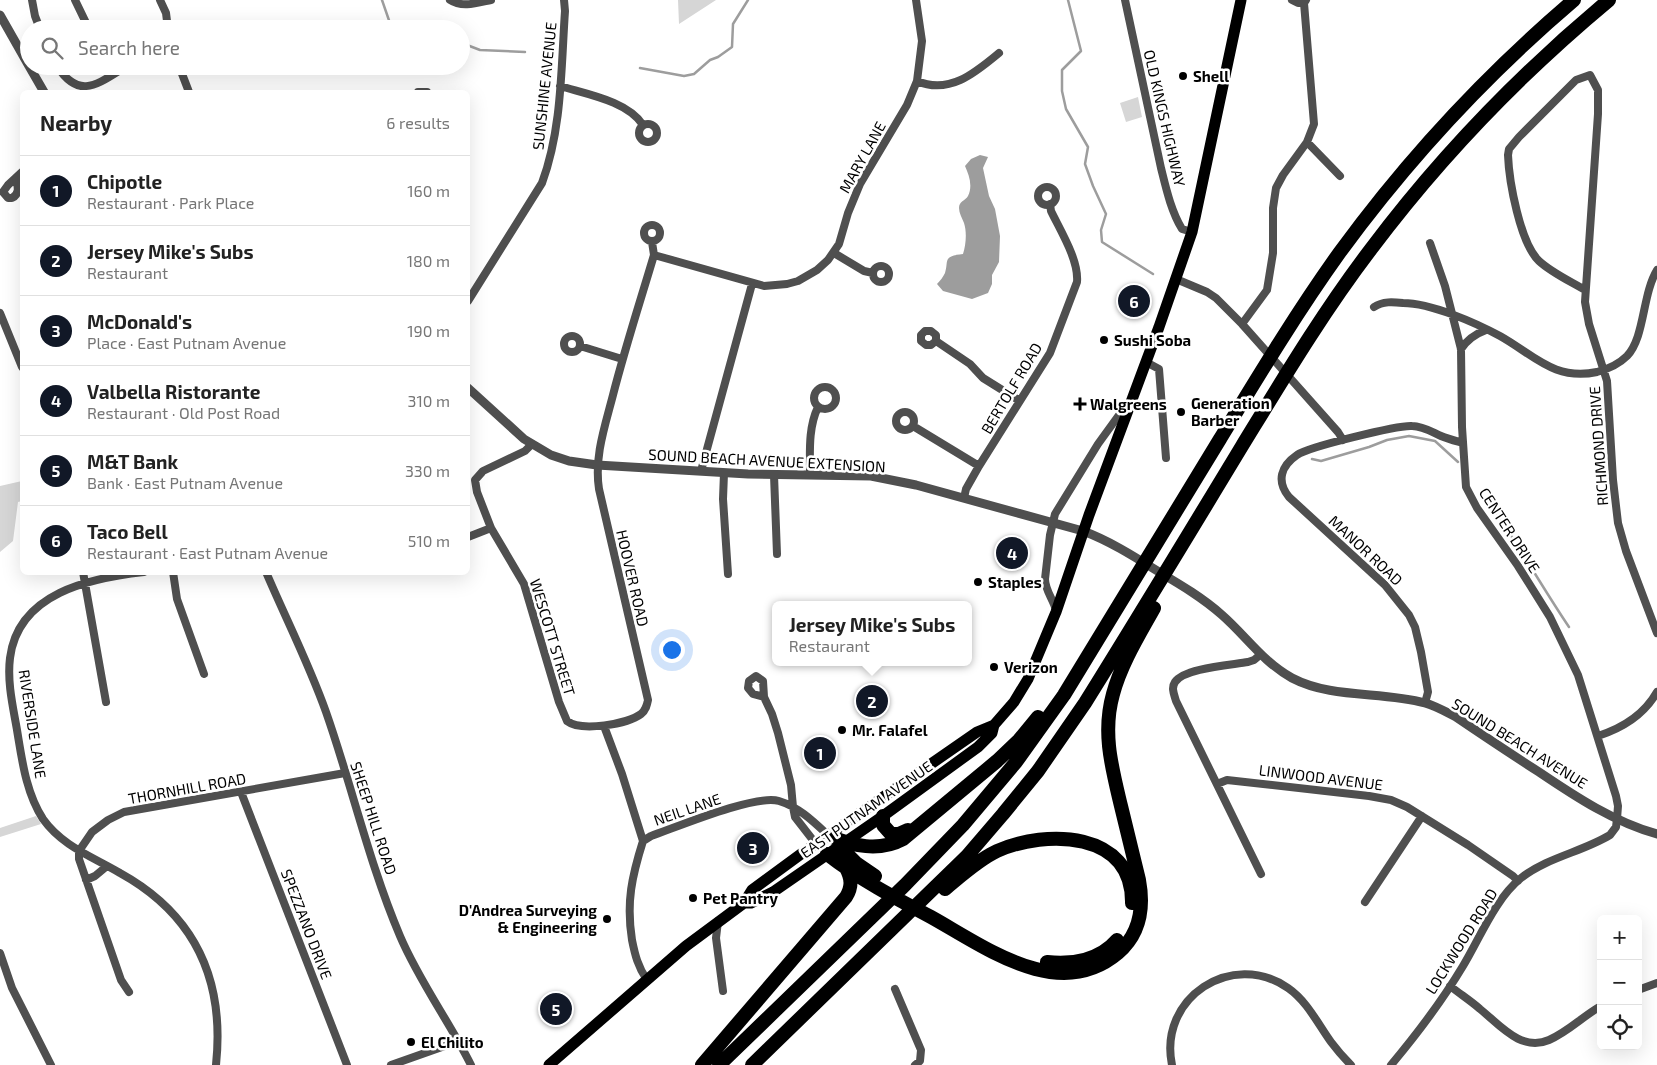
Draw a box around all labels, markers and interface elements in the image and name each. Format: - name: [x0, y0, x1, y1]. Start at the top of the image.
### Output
- search box: [20, 20, 470, 75]
- street label: SUNSHINE AVENUE: [528, 21, 560, 151]
- icon: search: [38, 34, 66, 62]
- text: Search here: [78, 36, 180, 59]
- street label: OLD KINGS HIGHWAY: [1140, 48, 1190, 189]
- place label: Shell: [1193, 67, 1229, 85]
- marker: Shell: [1177, 70, 1189, 82]
- text: Nearby: [40, 110, 112, 135]
- text: 6 results: [386, 113, 450, 132]
- street label: MARY LANE: [835, 118, 889, 196]
- text: Chipotle: [87, 170, 162, 193]
- text: 1: [53, 181, 59, 200]
- text: 160 m: [407, 181, 450, 200]
- text: Restaurant · Park Place: [87, 193, 254, 212]
- text: Jersey Mike's Subs: [87, 240, 254, 263]
- text: 2: [51, 251, 61, 270]
- text: 180 m: [407, 251, 450, 270]
- text: Restaurant: [87, 263, 168, 282]
- pin: 6: [1118, 282, 1150, 320]
- text: McDonald's: [87, 310, 192, 333]
- text: 3: [51, 321, 61, 340]
- text: 190 m: [407, 321, 450, 340]
- place label: Sushi Soba: [1114, 331, 1191, 349]
- text: Place · East Putnam Avenue: [87, 333, 286, 352]
- marker: Sushi Soba: [1098, 334, 1110, 346]
- street label: BERTOLF ROAD: [977, 339, 1045, 437]
- text: Valbella Ristorante: [87, 380, 261, 403]
- street label: RICHMOND DRIVE: [1585, 386, 1611, 506]
- text: 4: [51, 391, 61, 410]
- text: 310 m: [408, 391, 450, 410]
- place label: Generation Barber: [1191, 394, 1270, 429]
- place label: Walgreens: [1090, 395, 1167, 413]
- marker: Walgreens: [1074, 398, 1086, 410]
- text: Restaurant · Old Post Road: [87, 403, 280, 422]
- marker: Generation Barber: [1175, 406, 1187, 418]
- street label: SOUND BEACH AVENUE EXTENSION: [648, 445, 886, 475]
- text: M&T Bank: [87, 450, 178, 473]
- text: 5: [52, 461, 60, 480]
- text: 330 m: [405, 461, 450, 480]
- text: Bank · East Putnam Avenue: [87, 473, 283, 492]
- street label: CENTER DRIVE: [1476, 484, 1544, 576]
- street label: MANOR ROAD: [1325, 511, 1407, 589]
- text: Taco Bell: [87, 520, 168, 543]
- street label: HOOVER ROAD: [613, 528, 653, 628]
- text: 6: [51, 531, 61, 550]
- text: 510 m: [408, 531, 450, 550]
- pin: 4: [996, 534, 1028, 572]
- text: Restaurant · East Putnam Avenue: [87, 543, 328, 562]
- place label: Staples: [988, 573, 1042, 591]
- street label: WESCOTT STREET: [527, 576, 579, 698]
- marker: Staples: [972, 576, 984, 588]
- popup: [772, 601, 972, 666]
- text: Jersey Mike's Subs: [789, 613, 955, 636]
- text: Restaurant: [789, 636, 870, 655]
- your location: [659, 637, 685, 663]
- place label: Verizon: [1004, 658, 1058, 676]
- marker: Verizon: [988, 661, 1000, 673]
- street label: RIVERSIDE LANE: [16, 668, 50, 780]
- pin: 2: [856, 682, 888, 720]
- street label: SOUND BEACH AVENUE: [1449, 694, 1591, 792]
- place label: Mr. Falafel: [852, 721, 928, 739]
- marker: Mr. Falafel: [836, 724, 848, 736]
- pin: 1: [804, 734, 836, 772]
- street label: EAST PUTNAM AVENUE: [797, 757, 935, 861]
- street label: SHEEP HILL ROAD: [347, 759, 401, 877]
- street label: LINWOOD AVENUE: [1258, 760, 1384, 794]
- street label: THORNHILL ROAD: [127, 769, 247, 807]
- street label: NEIL LANE: [651, 789, 723, 829]
- pin: 3: [737, 829, 769, 867]
- street label: SPEZZANO DRIVE: [278, 866, 336, 982]
- street label: LOCKWOOD ROAD: [1421, 885, 1501, 997]
- place label: Pet Pantry: [703, 889, 778, 908]
- marker: Pet Pantry: [687, 892, 699, 904]
- place label: D'Andrea Surveying & Engineering: [459, 901, 597, 936]
- marker: D'Andrea Surveying & Engineering: [601, 913, 613, 925]
- map controls: [1597, 915, 1642, 1050]
- button: +: [1597, 915, 1642, 960]
- button: −: [1597, 960, 1642, 1005]
- pin: 5: [540, 990, 572, 1028]
- button: locate: [1597, 1005, 1642, 1050]
- place label: El Chilito: [421, 1033, 484, 1051]
- marker: El Chilito: [405, 1036, 417, 1048]

